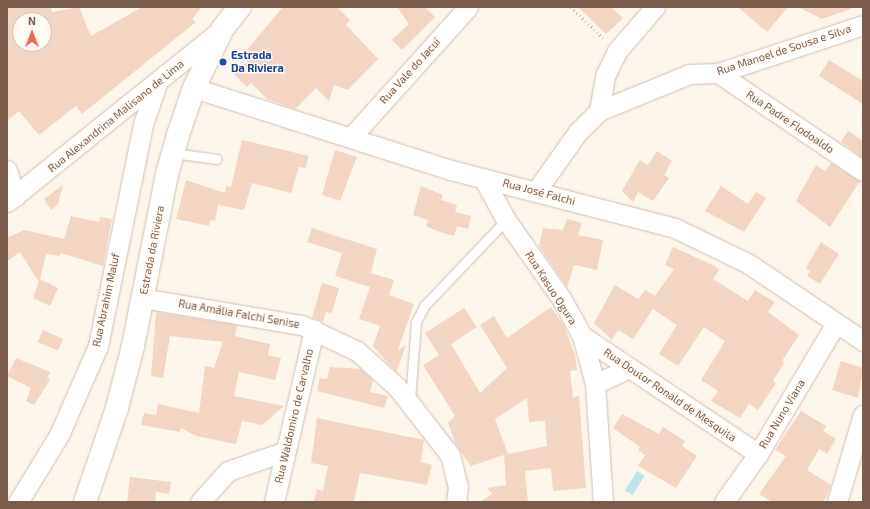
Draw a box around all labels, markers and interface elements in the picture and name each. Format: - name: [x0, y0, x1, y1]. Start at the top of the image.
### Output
- north arrow: [12, 12, 52, 52]
- text: N: [28, 14, 36, 27]
- street label: Rua Manoel de Sousa e Silva: [715, 22, 853, 78]
- street label: Rua Vale do Jacuí: [377, 35, 443, 107]
- place label: Estrada Da Riviera: [231, 49, 284, 75]
- street label: Rua Alexandrina Malisano de Lima: [45, 57, 187, 175]
- marker: Estrada Da Riviera: [218, 57, 228, 67]
- street label: Rua Padre Flodoaldo: [744, 88, 836, 156]
- street label: Rua José Falchi: [501, 176, 577, 208]
- street label: Estrada da Riviera: [137, 204, 167, 296]
- street label: Rua Kasuo Ogura: [522, 249, 580, 327]
- street label: Rua Abrahim Maluf: [90, 252, 122, 348]
- street label: Rua Amália Falchi Senise: [177, 297, 301, 331]
- street label: Rua Doutor Ronald de Mesquita: [601, 346, 739, 444]
- street label: Rua Waldomiro de Carvalho: [272, 347, 316, 485]
- street label: Rua Nuno Viana: [756, 377, 808, 451]

